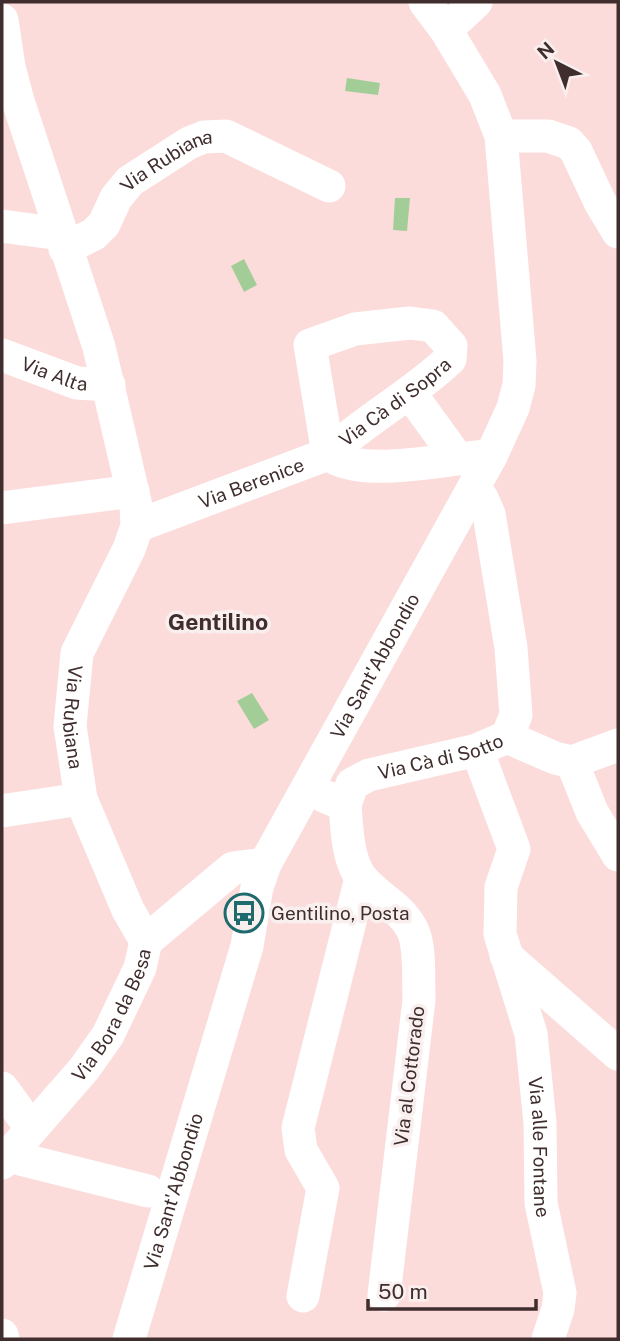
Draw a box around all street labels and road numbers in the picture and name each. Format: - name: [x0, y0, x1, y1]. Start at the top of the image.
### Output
- street label: Via Rubiana: [115, 126, 213, 195]
- street label: Via Alta: [18, 352, 88, 395]
- street label: Via Cà di Sopra: [335, 353, 455, 451]
- street label: Via Berenice: [195, 453, 307, 513]
- street label: Via Sant'Abbondio: [326, 589, 424, 742]
- street label: Via Rubiana: [58, 664, 87, 770]
- street label: Via Cà di Sotto: [376, 729, 506, 784]
- street label: Via Bora da Besa: [67, 947, 155, 1086]
- street label: Via al Cottorado: [389, 1005, 429, 1147]
- street label: Via alle Fontane: [524, 1076, 555, 1219]
- street label: Via Sant'Abbondio: [139, 1110, 207, 1273]

